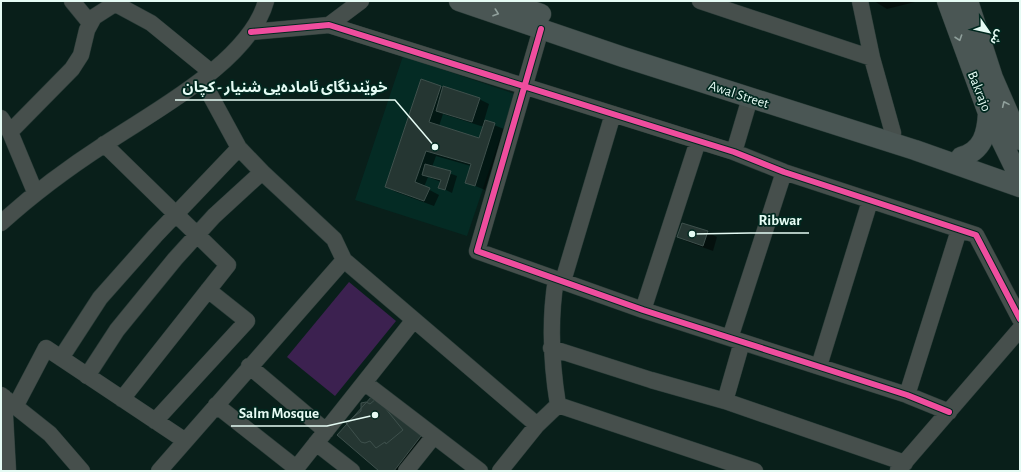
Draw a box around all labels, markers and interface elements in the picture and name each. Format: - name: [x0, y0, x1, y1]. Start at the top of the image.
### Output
- one-way arrow: [492, 9, 499, 17]
- north arrow: [969, 12, 1009, 52]
- text: ش: [987, 27, 1006, 47]
- one-way arrow: [955, 34, 963, 41]
- street label: Bakrajo: [965, 69, 993, 113]
- callout: خوێندنگای ئامادەیی شنیار - کچان: [175, 73, 395, 100]
- text: خوێندنگای ئامادەیی شنیار - کچان: [183, 78, 388, 97]
- street label: Awal Street: [707, 79, 771, 111]
- one-way arrow: [1001, 100, 1009, 107]
- callout: Ribwar: [750, 206, 809, 233]
- text: Ribwar: [758, 213, 802, 228]
- callout: Salm Mosque: [231, 399, 327, 426]
- text: Salm Mosque: [239, 406, 319, 421]

